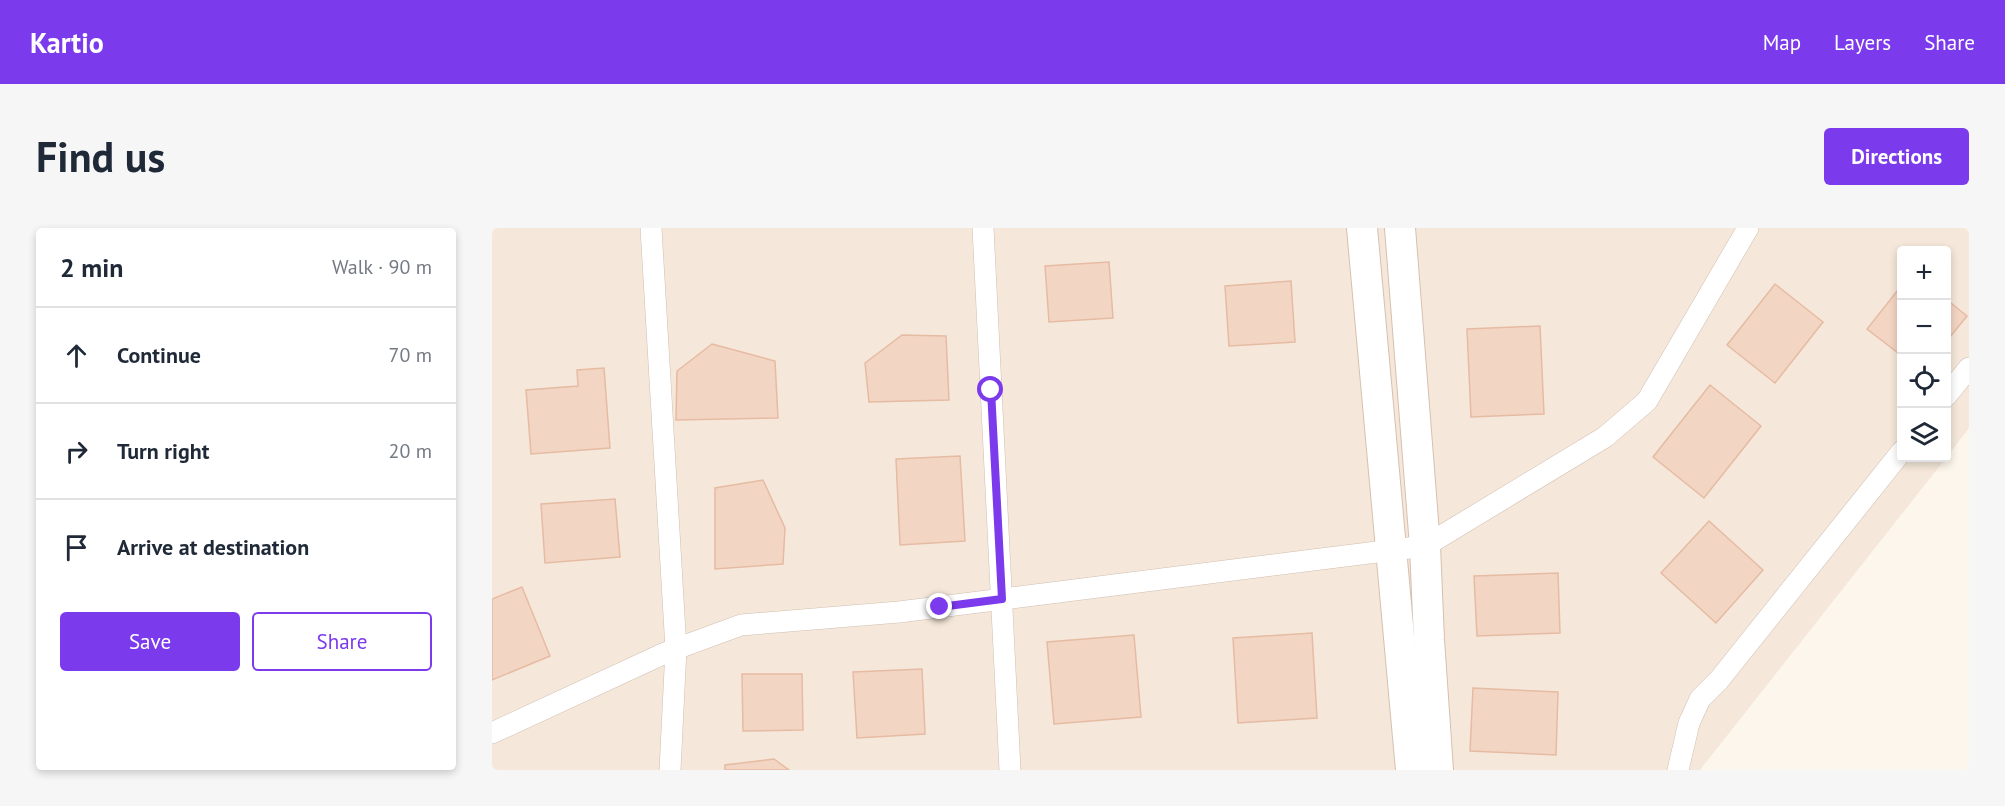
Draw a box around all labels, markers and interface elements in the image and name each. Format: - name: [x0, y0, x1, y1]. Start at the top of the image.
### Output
- text: Kartio: [30, 24, 104, 61]
- text: Map: [1763, 29, 1801, 56]
- text: Layers: [1834, 29, 1891, 56]
- text: Share: [1924, 29, 1975, 56]
- button: Directions: [1824, 128, 1969, 185]
- text: Find us: [36, 129, 165, 184]
- map controls: [1897, 246, 1951, 462]
- button: +: [1897, 246, 1951, 300]
- text: 2 min: [60, 251, 123, 284]
- text: Walk · 90 m: [332, 254, 432, 280]
- button: −: [1897, 300, 1951, 354]
- icon: ahead: [60, 339, 93, 372]
- text: Continue: [117, 341, 201, 369]
- text: 70 m: [389, 342, 432, 368]
- button: locate: [1897, 354, 1951, 408]
- route start: [977, 376, 1003, 402]
- button: layers: [1897, 408, 1951, 462]
- icon: right: [60, 435, 93, 468]
- text: Turn right: [117, 437, 209, 465]
- text: 20 m: [389, 438, 432, 464]
- icon: arrive: [60, 531, 93, 564]
- text: Arrive at destination: [117, 533, 309, 561]
- route end: [926, 593, 952, 619]
- button: Save: [60, 612, 240, 671]
- button: Share: [252, 612, 432, 671]

